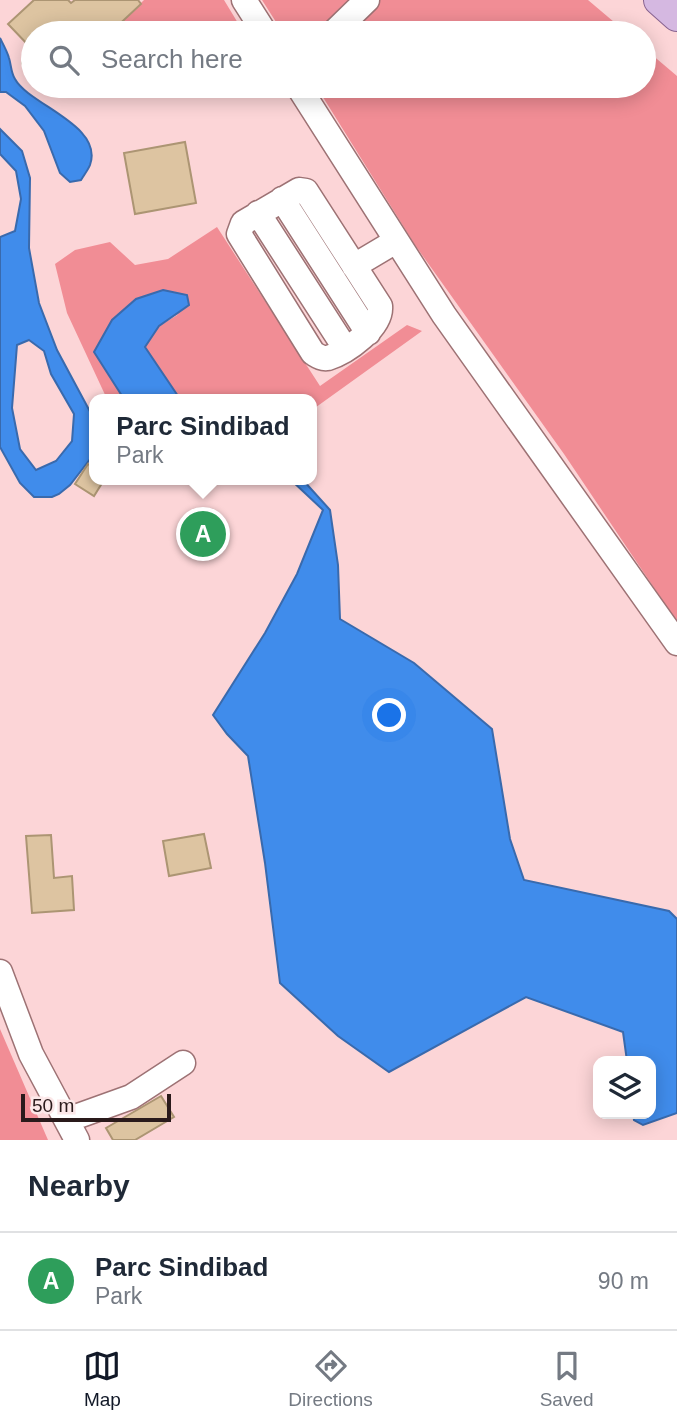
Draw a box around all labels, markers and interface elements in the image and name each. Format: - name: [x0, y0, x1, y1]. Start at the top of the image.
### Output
- search box: [21, 21, 656, 98]
- icon: search: [45, 41, 83, 79]
- text: Search here: [101, 44, 243, 74]
- popup: [89, 394, 317, 485]
- text: Parc Sindibad: [116, 411, 290, 441]
- text: Park: [116, 442, 164, 468]
- pin: A: [180, 508, 226, 560]
- your location: [372, 698, 406, 732]
- map controls: [593, 1056, 656, 1119]
- button: layers: [593, 1056, 656, 1119]
- scale bar: [21, 1091, 172, 1123]
- text: 50 m: [32, 1095, 74, 1116]
- text: Nearby: [28, 1169, 130, 1202]
- text: Parc Sindibad: [95, 1252, 268, 1282]
- text: A: [43, 1268, 59, 1294]
- text: 90 m: [598, 1268, 649, 1294]
- text: Park: [95, 1283, 142, 1309]
- tab: Map: [83, 1347, 121, 1411]
- tab: Directions: [288, 1347, 373, 1411]
- tab: Saved: [540, 1347, 594, 1411]

